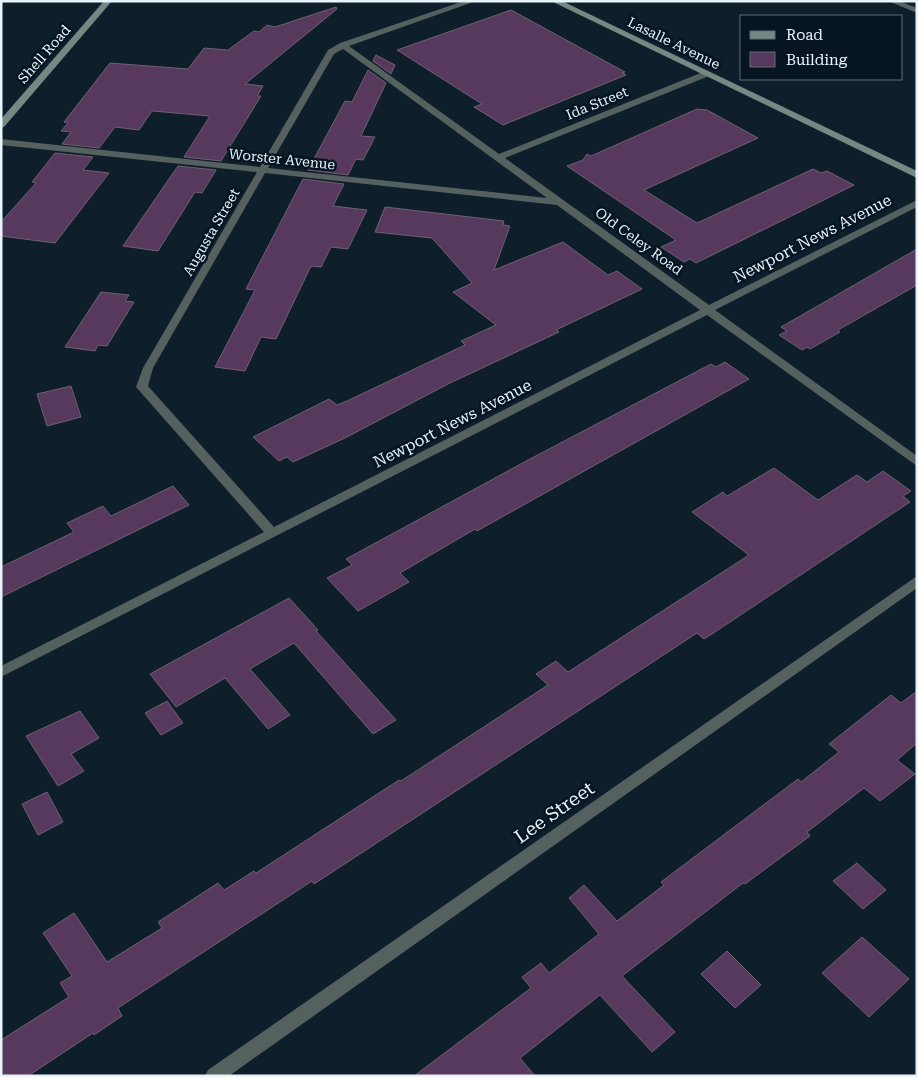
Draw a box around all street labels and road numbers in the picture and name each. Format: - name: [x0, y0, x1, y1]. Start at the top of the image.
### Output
- street label: Lasalle Avenue: [625, 14, 723, 72]
- street label: Shell Road: [14, 22, 74, 86]
- street label: Ida Street: [564, 83, 630, 123]
- street label: Worster Avenue: [228, 145, 336, 173]
- street label: Augusta Street: [180, 185, 242, 279]
- street label: Newport News Avenue: [730, 190, 895, 287]
- street label: Old Celey Road: [592, 204, 686, 278]
- street label: Newport News Avenue: [370, 375, 535, 472]
- street label: Lee Street: [510, 777, 599, 848]

